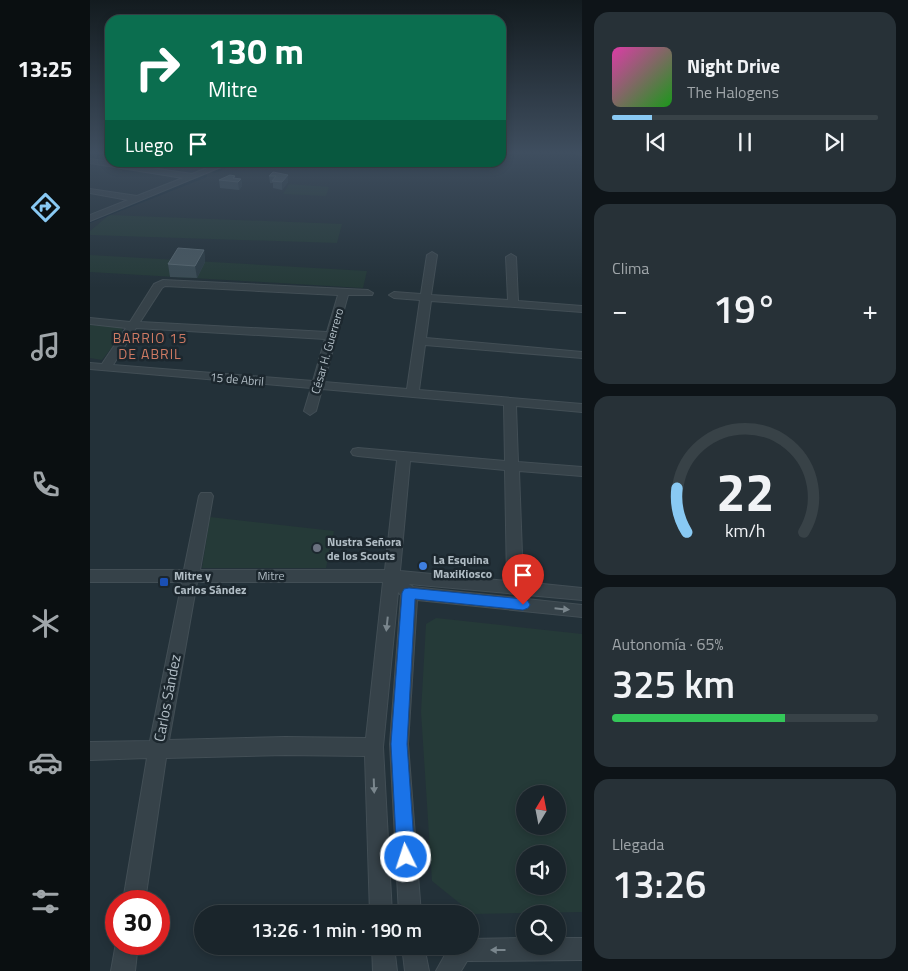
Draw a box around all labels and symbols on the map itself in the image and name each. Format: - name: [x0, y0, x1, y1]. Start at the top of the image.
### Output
- street label: César H. Guerrero: [306, 306, 348, 396]
- district label: BARRIO 15 DE ABRIL: [113, 327, 187, 364]
- street label: 15 de Abril: [209, 367, 265, 391]
- place label: Nustra Señora de los Scouts: [327, 532, 402, 565]
- marker: Nustra Señora de los Scouts: [311, 542, 323, 554]
- place label: La Esquina MaxiKiosco: [433, 550, 492, 583]
- pin: [502, 554, 544, 605]
- marker: La Esquina MaxiKiosco: [417, 560, 429, 572]
- place label: Mitre y Carlos Sández: [174, 566, 247, 599]
- street label: Mitre: [257, 566, 285, 585]
- marker: Mitre y Carlos Sández: [158, 576, 170, 588]
- one-way arrow: [554, 605, 570, 613]
- one-way arrow: [383, 616, 391, 632]
- street label: Carlos Sández: [147, 652, 187, 744]
- one-way arrow: [371, 778, 379, 794]
- north arrow: [516, 785, 566, 835]
- position arrow: [379, 830, 431, 882]
- speed limit sign: 30: [105, 890, 170, 955]
- one-way arrow: [490, 946, 506, 954]

